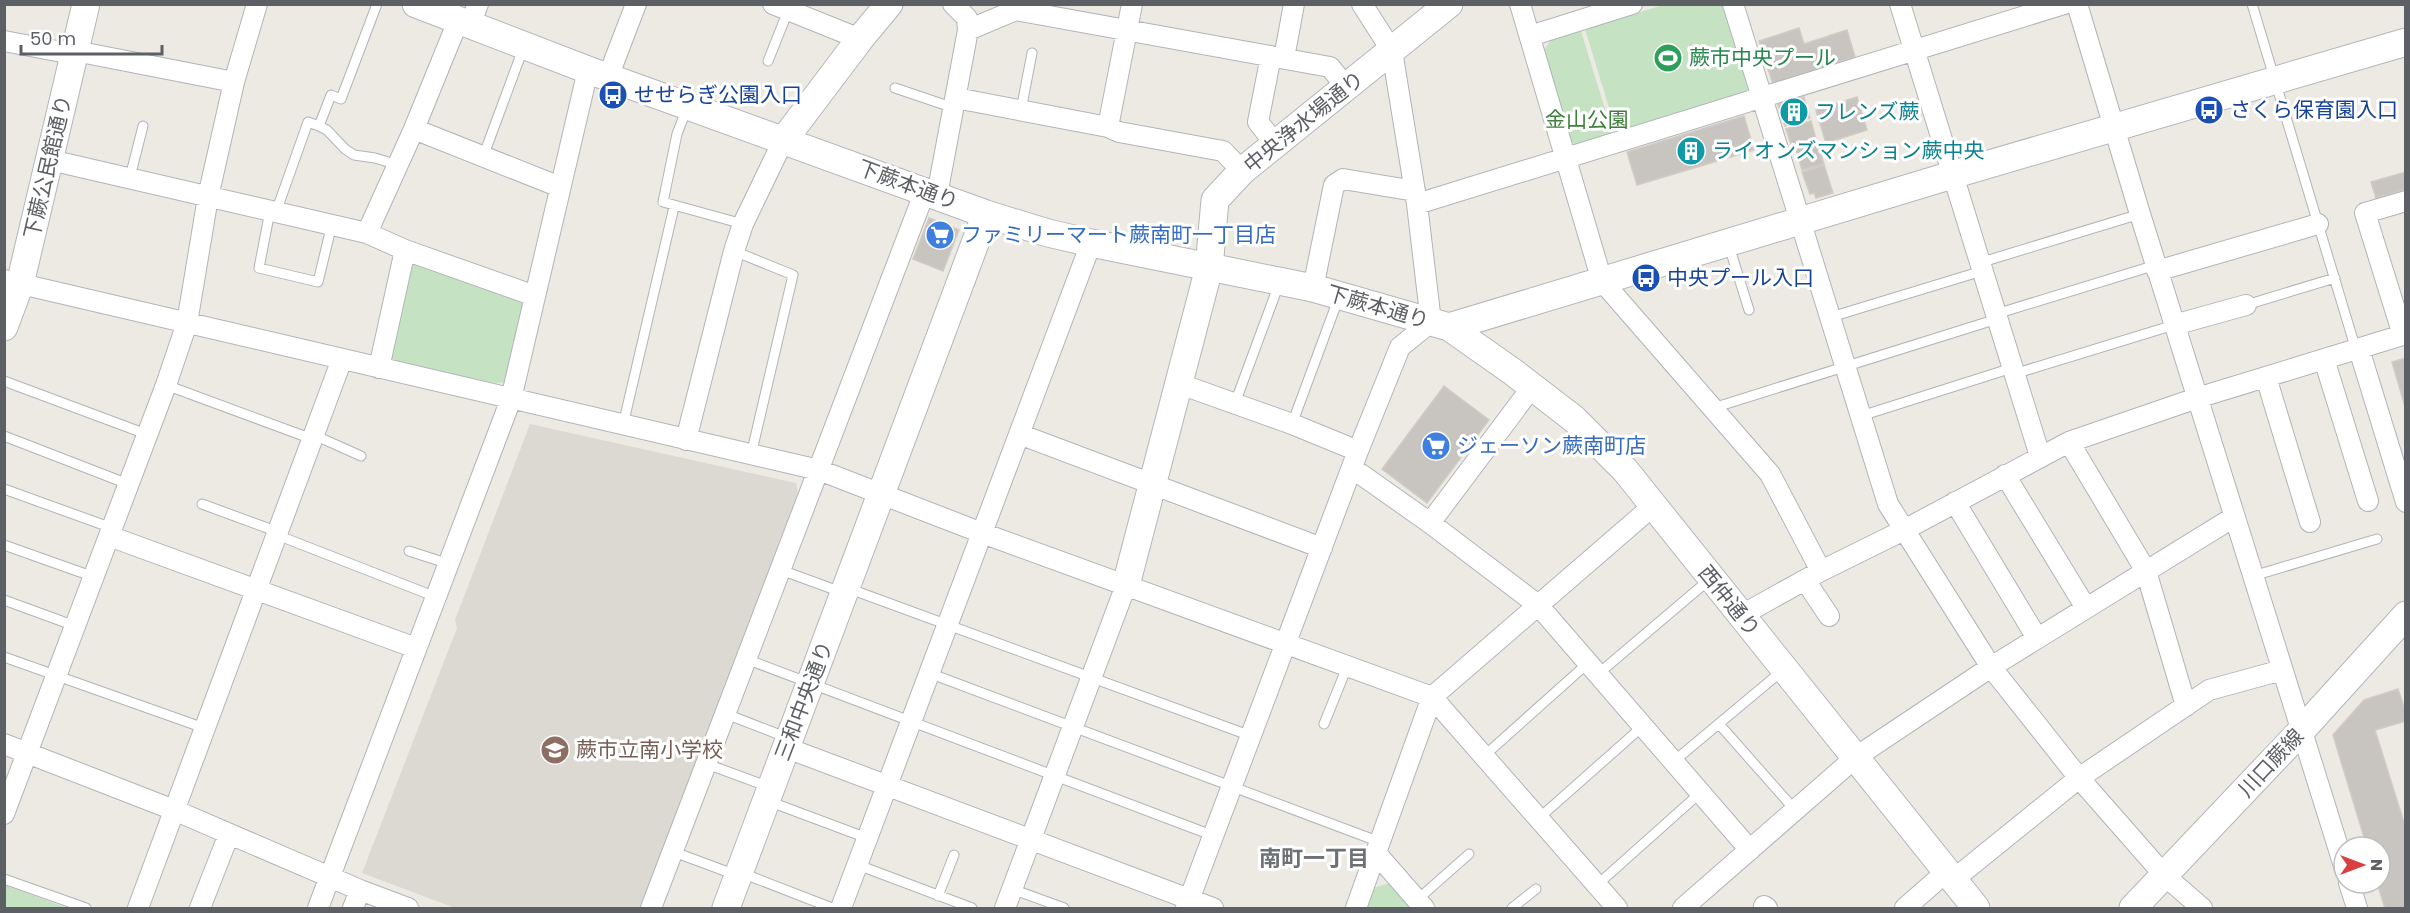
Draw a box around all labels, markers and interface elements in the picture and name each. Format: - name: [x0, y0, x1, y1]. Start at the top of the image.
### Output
- scale bar: [21, 18, 162, 56]
- text: 50 m: [30, 26, 76, 51]
- sports icon: 蕨市中央プール: [1652, 42, 1684, 74]
- place label: 蕨市中央プール: [1689, 43, 1836, 72]
- street label: 中央浄水場通り: [1237, 64, 1370, 179]
- bus stop icon: せせらぎ公園入口: [597, 79, 629, 111]
- place label: せせらぎ公園入口: [634, 80, 802, 109]
- street label: 下蕨公民館通り: [17, 92, 78, 242]
- bus stop icon: さくら保育園入口: [2193, 94, 2225, 126]
- place label: さくら保育園入口: [2230, 95, 2398, 124]
- building icon: フレンズ蕨: [1778, 96, 1810, 128]
- place label: フレンズ蕨: [1815, 97, 1920, 126]
- park label: 金山公園: [1545, 105, 1629, 134]
- building icon: ライオンズマンション蕨中央: [1675, 135, 1707, 167]
- place label: ライオンズマンション蕨中央: [1712, 136, 1985, 165]
- street label: 下蕨本通り: [854, 153, 962, 216]
- supermarket icon: ファミリーマート蕨南町一丁目店: [924, 219, 956, 251]
- place label: ファミリーマート蕨南町一丁目店: [961, 220, 1276, 249]
- bus stop icon: 中央プール入口: [1630, 262, 1662, 294]
- place label: 中央プール入口: [1667, 263, 1814, 292]
- street label: 下蕨本通り: [1324, 278, 1433, 335]
- supermarket icon: ジェーソン蕨南町店: [1420, 430, 1452, 462]
- place label: ジェーソン蕨南町店: [1457, 431, 1646, 460]
- street label: 西仲通り: [1692, 559, 1767, 642]
- street label: 三和中央通り: [767, 637, 840, 765]
- street label: 川口蕨線: [2231, 722, 2310, 803]
- school or university icon: 蕨市立南小学校: [539, 734, 571, 766]
- place label: 蕨市立南小学校: [576, 735, 723, 764]
- north arrow: [2332, 835, 2392, 895]
- district label: 南町一丁目: [1259, 843, 1369, 874]
- text: N: [2365, 859, 2388, 871]

